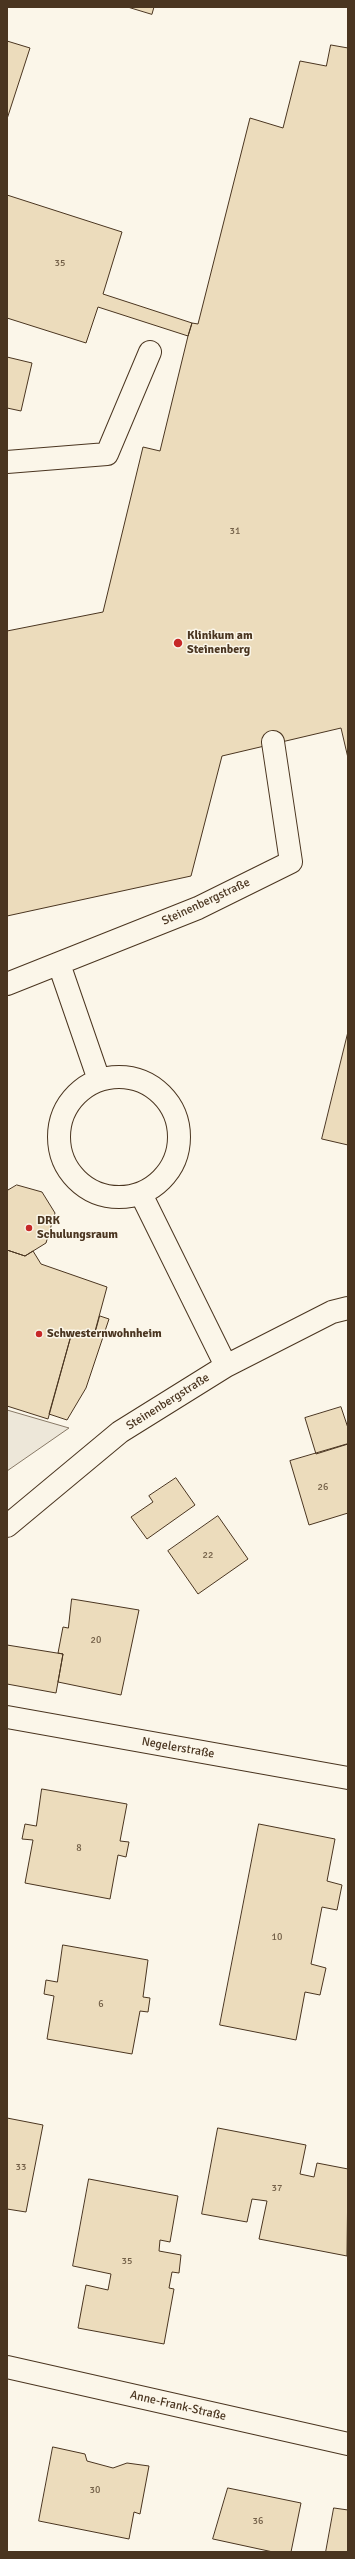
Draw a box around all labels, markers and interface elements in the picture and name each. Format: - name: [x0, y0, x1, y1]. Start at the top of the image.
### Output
- house number: 35: [55, 257, 65, 269]
- house number: 31: [230, 525, 240, 537]
- place label: Klinikum am Steinenberg: [187, 629, 253, 657]
- marker: Klinikum am Steinenberg: [172, 637, 184, 649]
- street label: Steinenbergstraße: [160, 875, 252, 929]
- place label: DRK Schulungsraum: [37, 1214, 118, 1242]
- marker: DRK Schulungsraum: [24, 1223, 34, 1233]
- place label: Schwesternwohnheim: [47, 1327, 162, 1341]
- marker: Schwesternwohnheim: [34, 1329, 44, 1339]
- street label: Steinenbergstraße: [124, 1371, 212, 1433]
- house number: 26: [318, 1481, 328, 1493]
- house number: 22: [203, 1549, 213, 1561]
- house number: 20: [91, 1634, 101, 1646]
- street label: Negelerstraße: [140, 1735, 216, 1761]
- house number: 8: [76, 1842, 82, 1854]
- house number: 10: [272, 1931, 282, 1943]
- house number: 6: [98, 1998, 104, 2010]
- house number: 33: [16, 2161, 26, 2173]
- house number: 37: [272, 2182, 282, 2194]
- house number: 35: [122, 2255, 132, 2267]
- street label: Anne-Frank-Straße: [128, 2388, 228, 2424]
- house number: 30: [90, 2484, 100, 2496]
- house number: 36: [253, 2515, 263, 2527]

